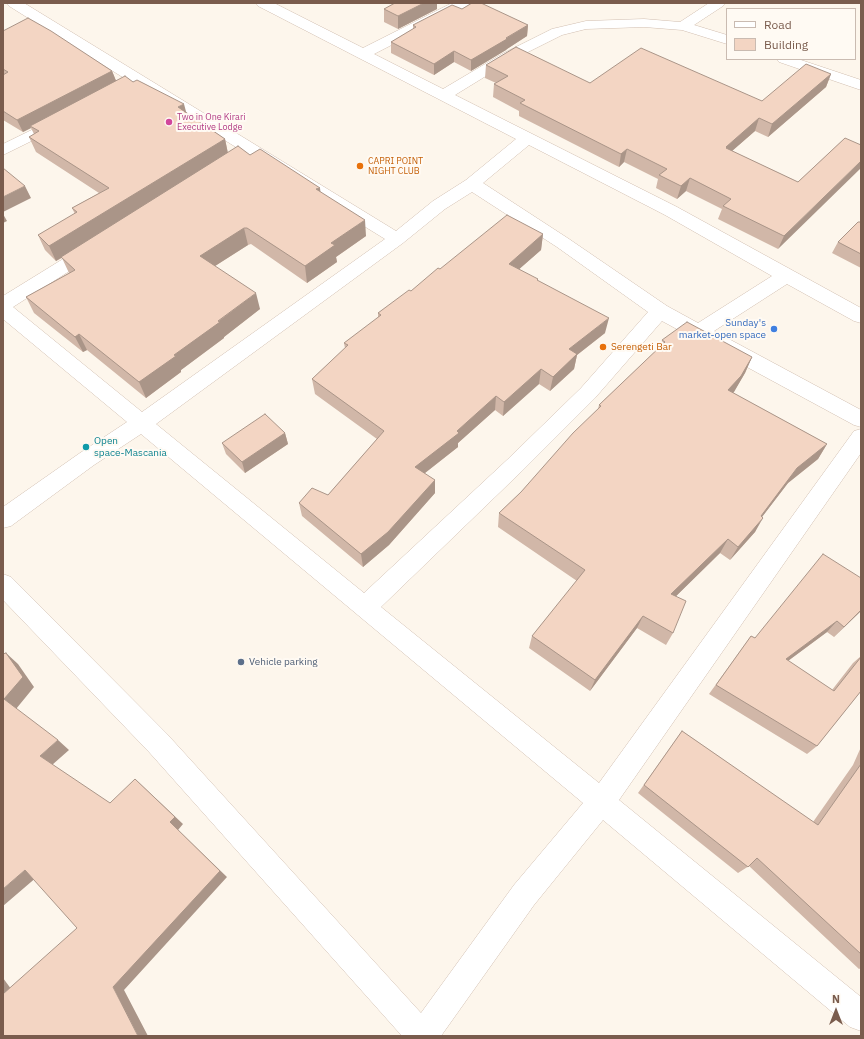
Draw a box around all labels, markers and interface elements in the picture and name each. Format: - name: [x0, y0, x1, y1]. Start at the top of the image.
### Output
- legend: [726, 8, 856, 60]
- text: Road: [764, 17, 792, 32]
- text: Building: [764, 37, 808, 52]
- place label: Two in One Kirari Executive Lodge: [177, 112, 245, 133]
- marker: Two in One Kirari Executive Lodge: [164, 117, 174, 127]
- place label: CAPRI POINT NIGHT CLUB: [368, 156, 423, 177]
- marker: CAPRI POINT NIGHT CLUB: [355, 161, 365, 171]
- place label: Sunday's market-open space: [679, 317, 766, 340]
- marker: Sunday's market-open space: [769, 324, 779, 334]
- place label: Serengeti Bar: [611, 341, 672, 353]
- marker: Serengeti Bar: [598, 342, 608, 352]
- place label: Open space-Mascania: [94, 435, 167, 458]
- marker: Open space-Mascania: [81, 442, 91, 452]
- place label: Vehicle parking: [249, 656, 318, 668]
- marker: Vehicle parking: [236, 657, 246, 667]
- north arrow: [816, 991, 856, 1031]
- text: N: [832, 992, 840, 1006]

